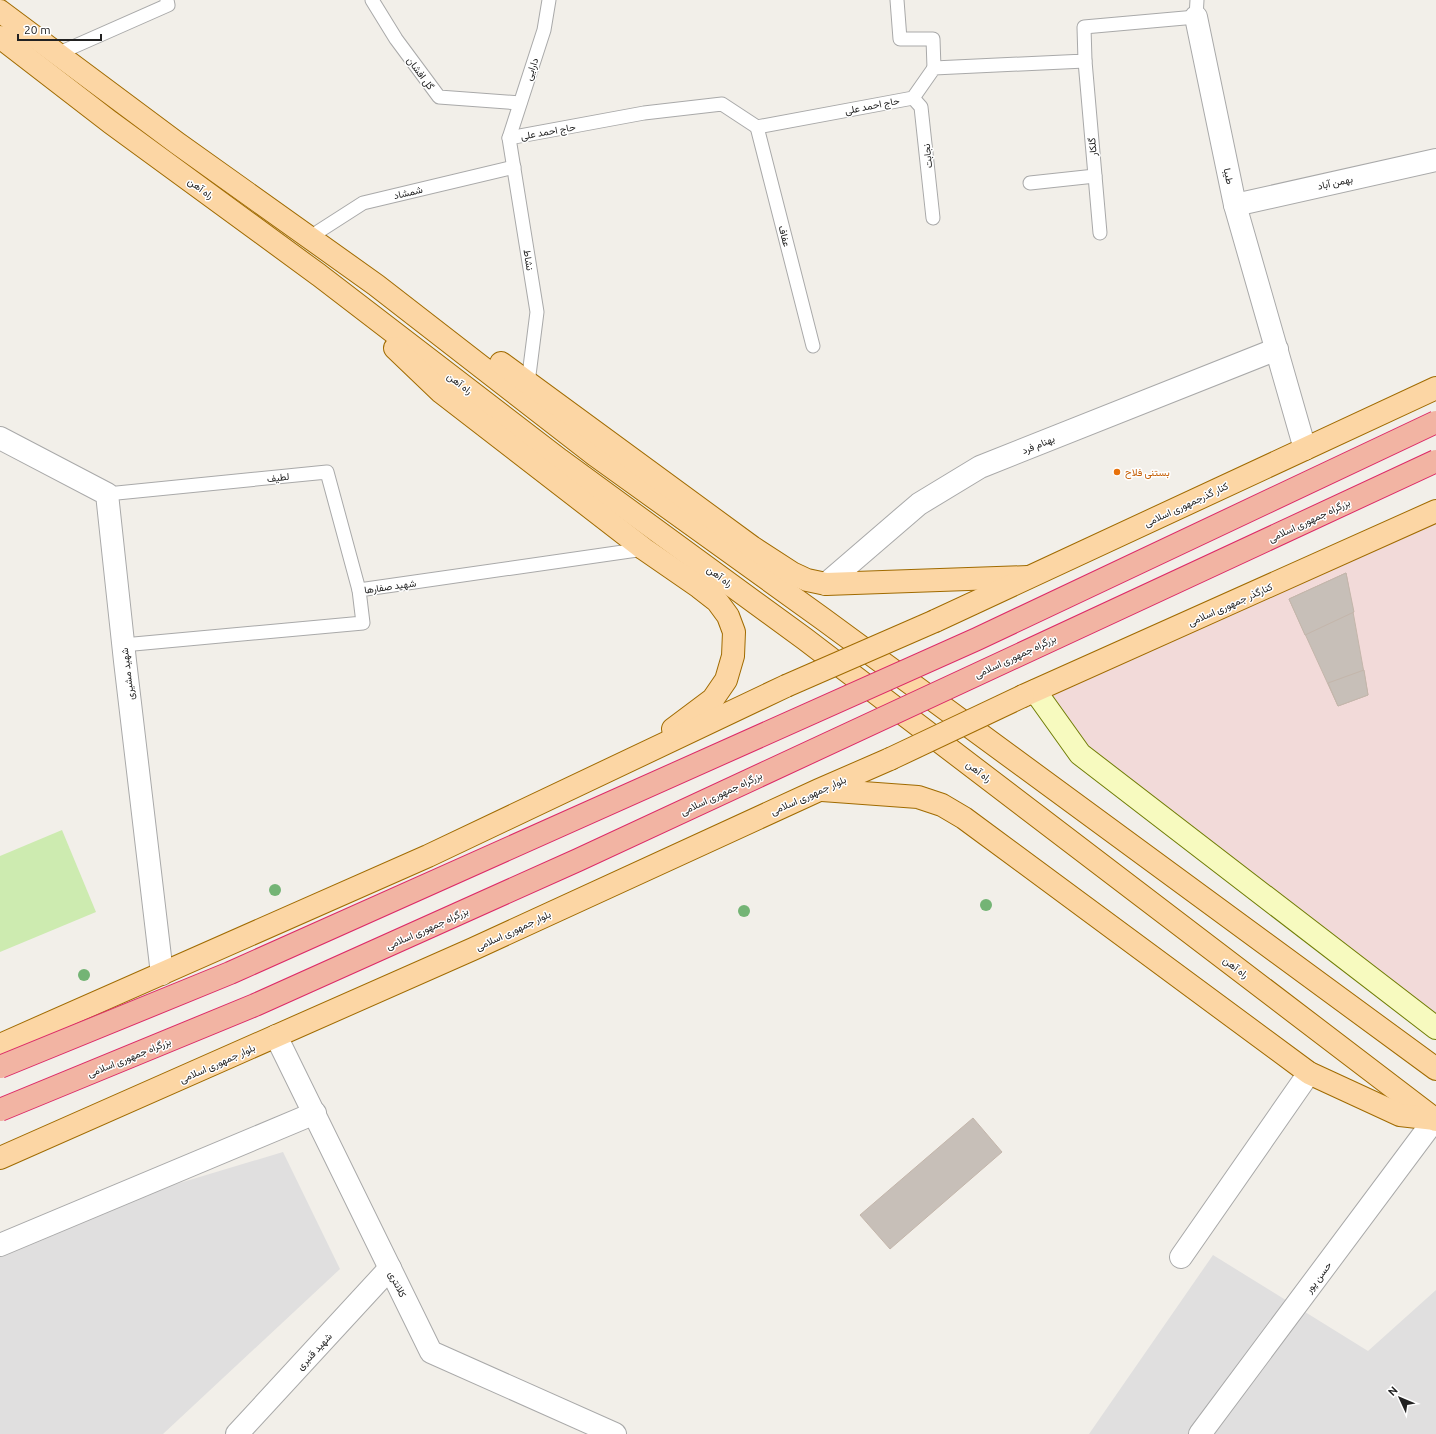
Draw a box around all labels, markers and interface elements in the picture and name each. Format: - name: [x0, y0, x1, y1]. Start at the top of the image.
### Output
- scale bar: [18, 16, 101, 42]
- text: 20 m: [24, 23, 51, 36]
- street label: گل افشان: [405, 55, 437, 92]
- street label: دارایی: [523, 56, 541, 82]
- street label: حاج احمد علی: [844, 95, 901, 117]
- street label: حاج احمد علی: [520, 121, 577, 143]
- street label: گلکار: [1086, 136, 1100, 158]
- street label: نجابت: [921, 143, 935, 169]
- street label: طیبا: [1220, 167, 1236, 186]
- street label: بهمن آباد: [1316, 173, 1354, 193]
- street label: راه آهن: [185, 176, 215, 202]
- street label: شمشاد: [393, 184, 424, 201]
- street label: عفاف: [777, 224, 792, 248]
- street label: نشاط: [521, 249, 536, 272]
- street label: راه آهن: [444, 370, 474, 397]
- street label: بهنام فرد: [1020, 433, 1057, 457]
- marker: بستنی فلاح: [1112, 467, 1122, 477]
- place label: بستنی فلاح: [1125, 467, 1170, 479]
- street label: لطیف: [266, 471, 290, 485]
- street label: کنار گذرجمهوری اسلامی: [1142, 480, 1231, 530]
- street label: بزرگراه جمهوری اسلامی: [1267, 497, 1352, 545]
- street label: راه آهن: [704, 564, 734, 590]
- street label: شهید صفارها: [363, 577, 417, 597]
- street label: کنارگذر جمهوری اسلامی: [1186, 581, 1275, 629]
- street label: بزرگراه جمهوری اسلامی: [973, 633, 1058, 681]
- street label: شهید مشیری: [119, 647, 137, 701]
- street label: راه آهن: [963, 758, 993, 785]
- street label: بزرگراه جمهوری اسلامی: [679, 770, 764, 818]
- street label: بلوار جمهوری اسلامی: [769, 774, 848, 818]
- street label: بزرگراه جمهوری اسلامی: [384, 905, 471, 952]
- street label: بلوار جمهوری اسلامی: [474, 908, 553, 954]
- street label: راه آهن: [1220, 954, 1250, 981]
- street label: بزرگراه جمهوری اسلامی: [86, 1036, 173, 1080]
- street label: بلوار جمهوری اسلامی: [178, 1042, 257, 1086]
- street label: حسن پور: [1303, 1259, 1335, 1297]
- street label: کلانتری: [386, 1269, 409, 1300]
- street label: شهید قنبری: [295, 1331, 335, 1373]
- north arrow: [1380, 1378, 1420, 1418]
- text: N: [1386, 1384, 1400, 1398]

